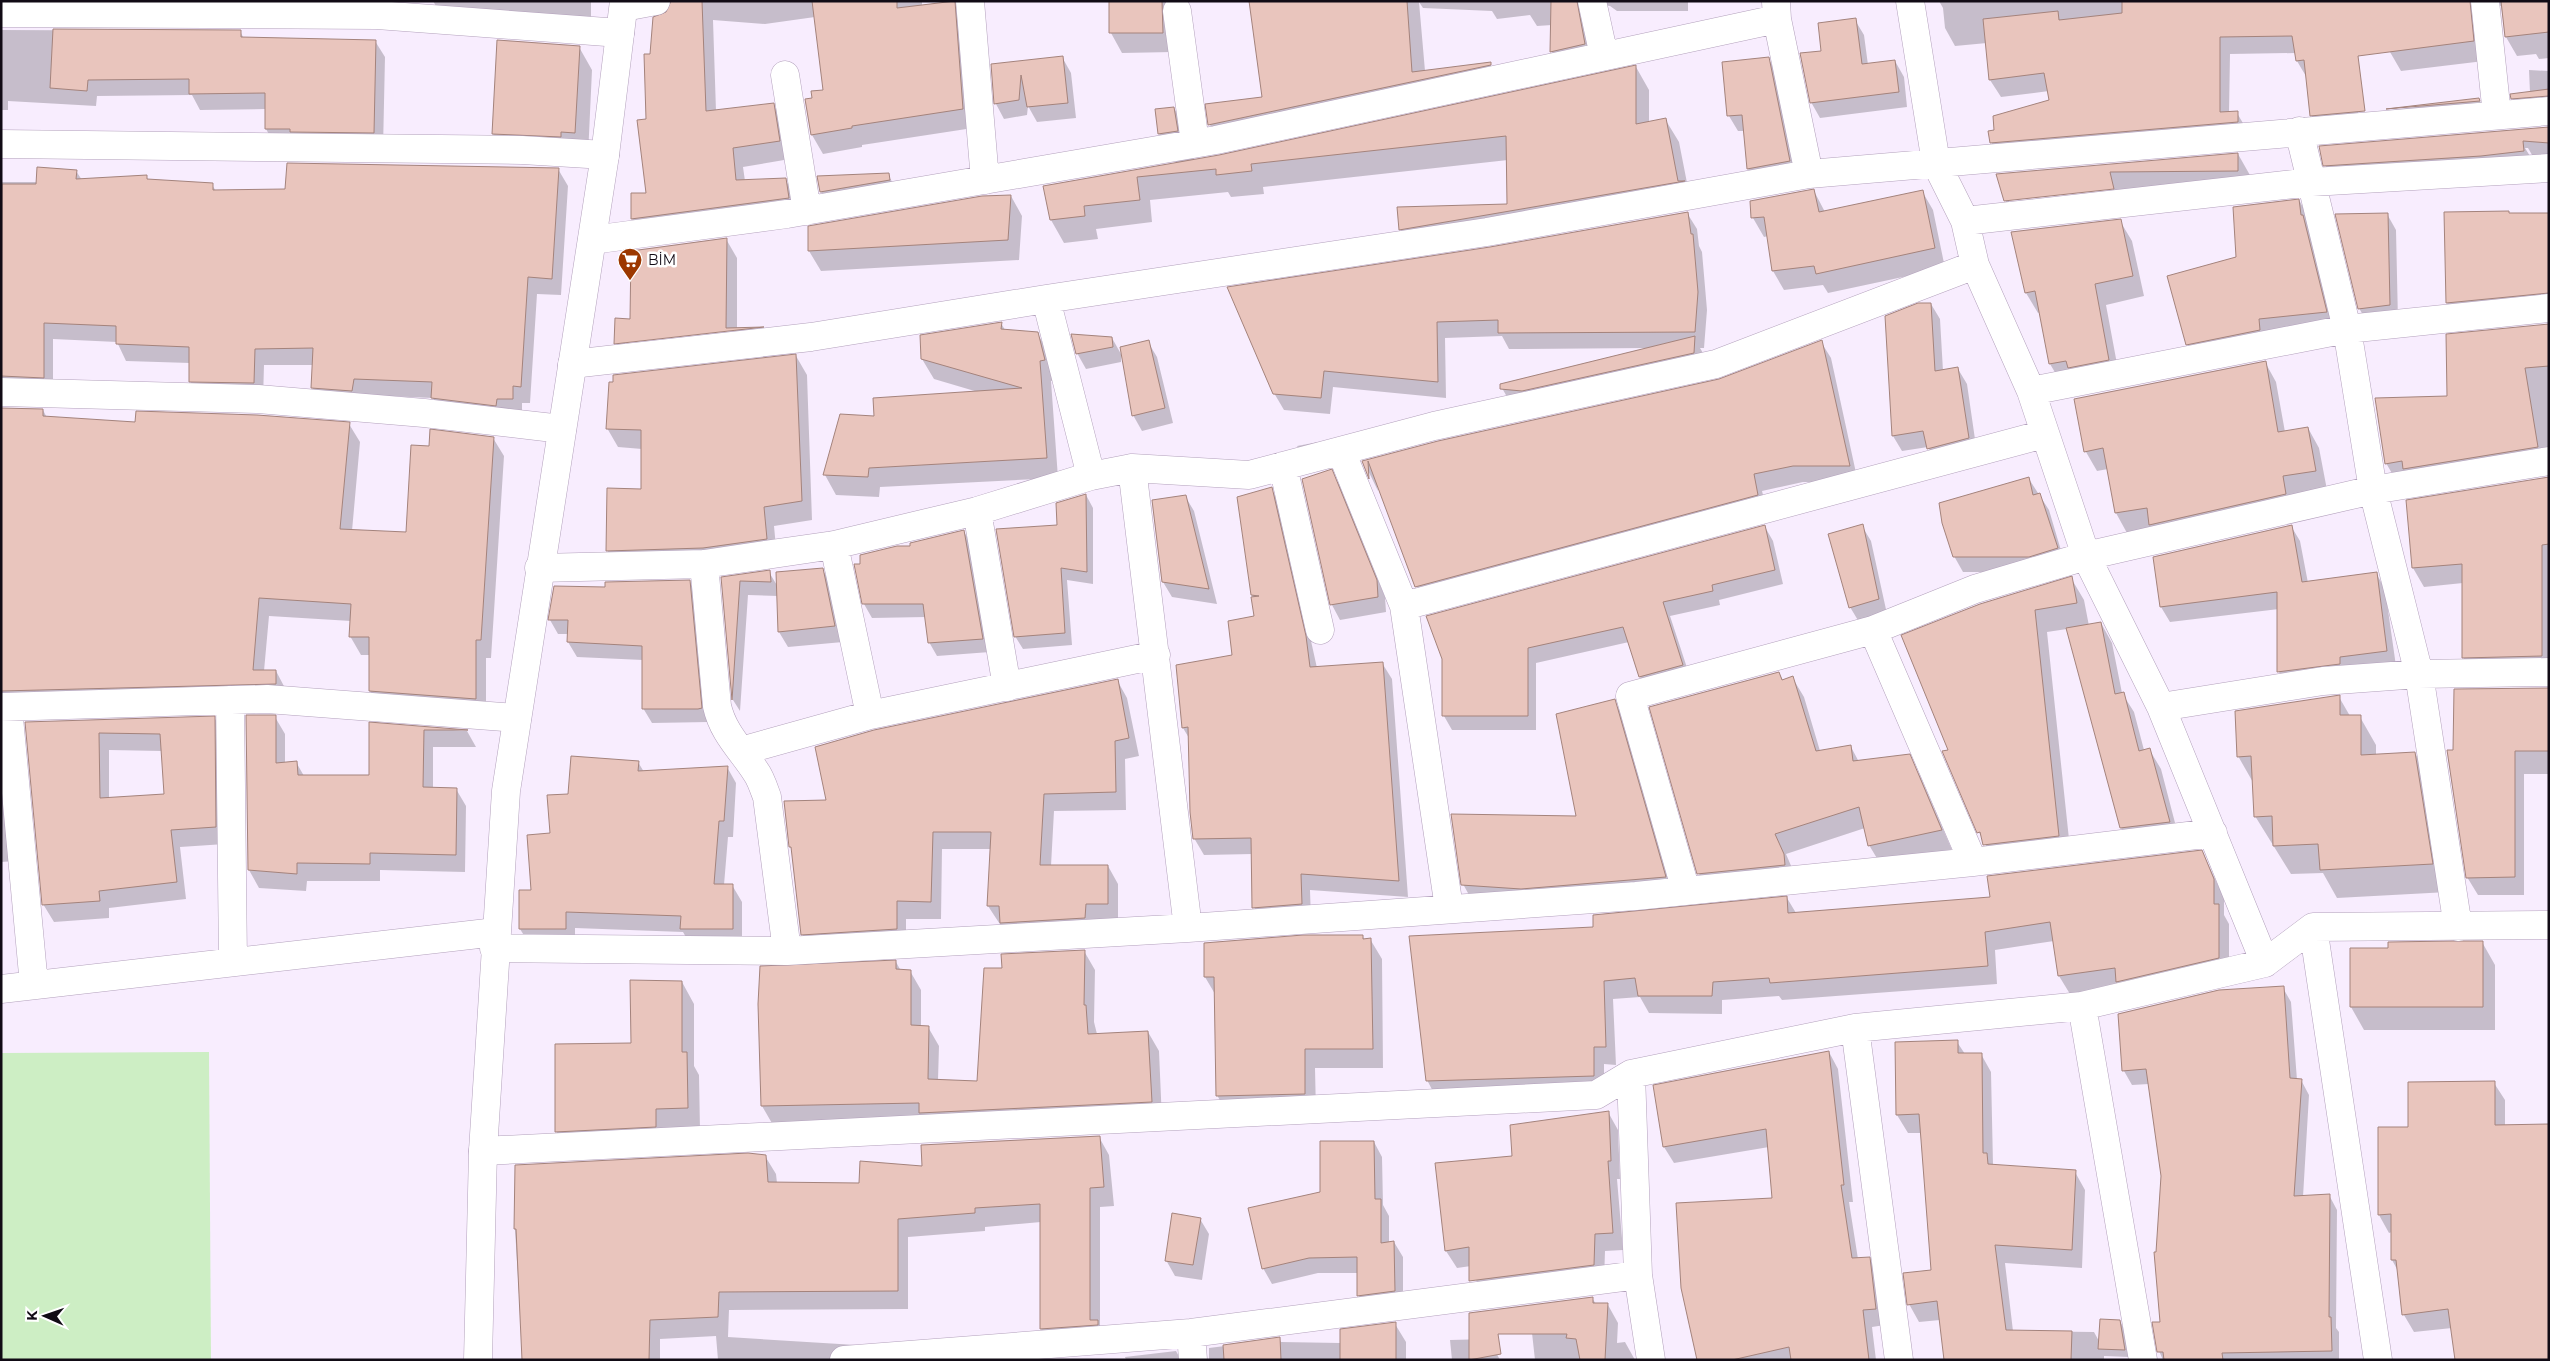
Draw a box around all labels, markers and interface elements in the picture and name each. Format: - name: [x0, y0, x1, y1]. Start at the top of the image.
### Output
- supermarket icon: BİM: [617, 247, 643, 281]
- place label: BİM: [648, 251, 676, 269]
- north arrow: [20, 1291, 70, 1341]
- text: K: [23, 1309, 41, 1321]

